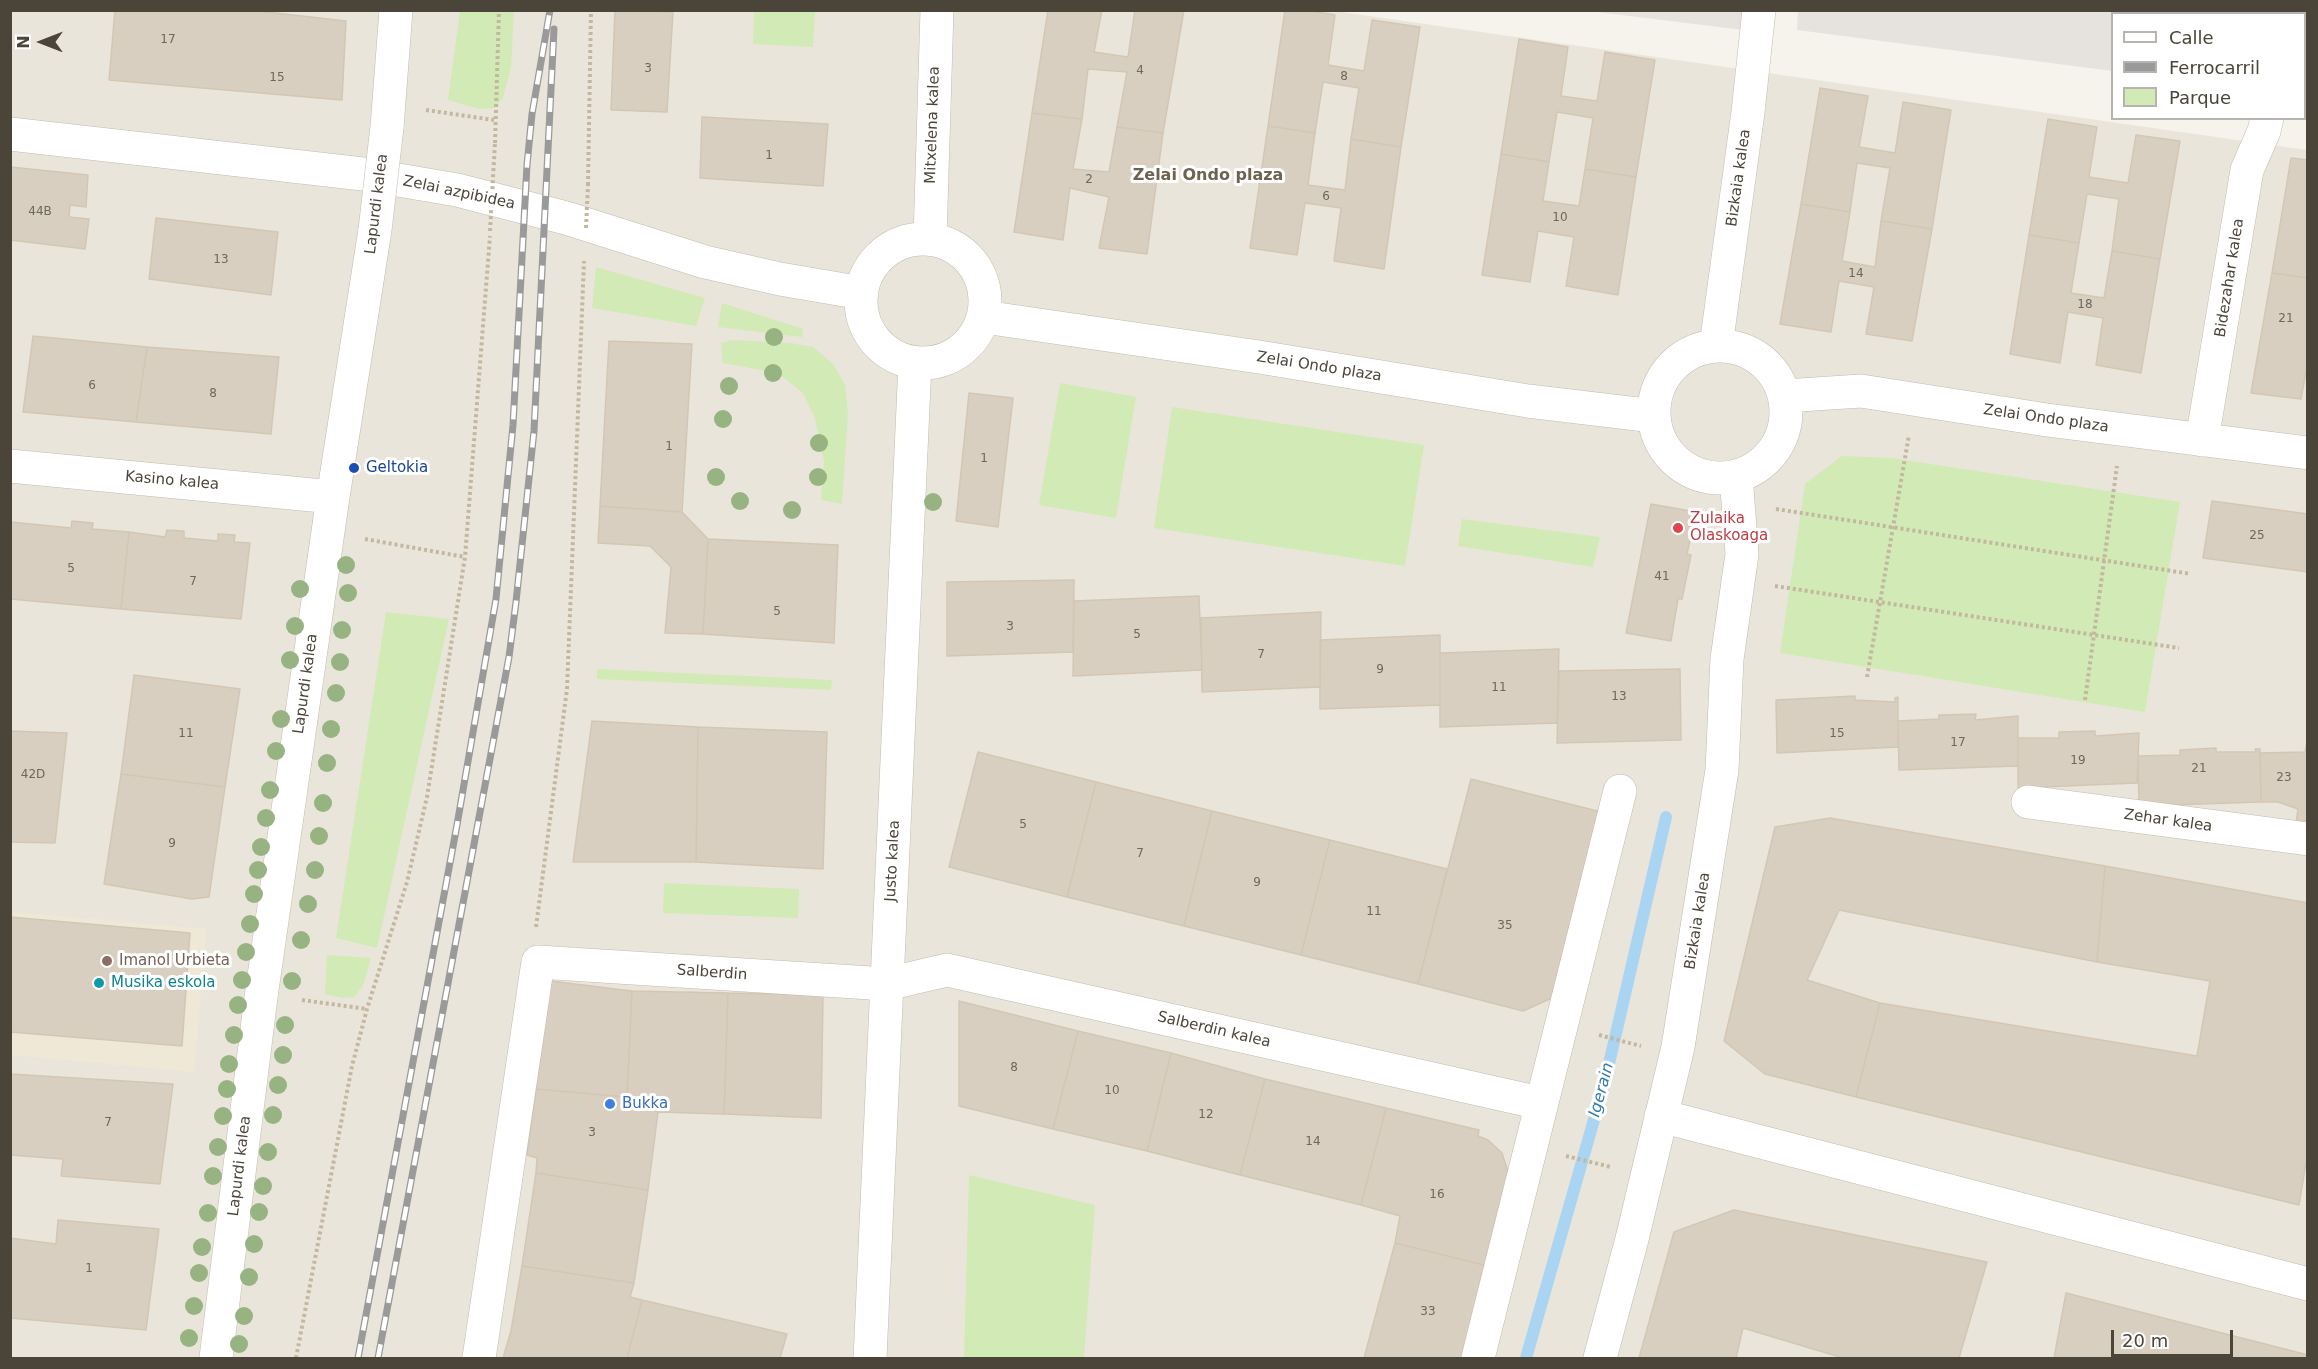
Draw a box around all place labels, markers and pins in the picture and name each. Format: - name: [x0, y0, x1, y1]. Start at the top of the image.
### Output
- place label: Geltokia: [366, 459, 428, 477]
- marker: Geltokia: [347, 461, 361, 475]
- place label: Zulaika Olaskoaga: [1690, 510, 1768, 545]
- marker: Zulaika Olaskoaga: [1671, 521, 1685, 535]
- place label: Imanol Urbieta: [119, 952, 230, 970]
- marker: Imanol Urbieta: [100, 954, 114, 968]
- place label: Musika eskola: [111, 974, 216, 992]
- marker: Musika eskola: [92, 976, 106, 990]
- place label: Bukka: [622, 1095, 668, 1113]
- marker: Bukka: [603, 1097, 617, 1111]

